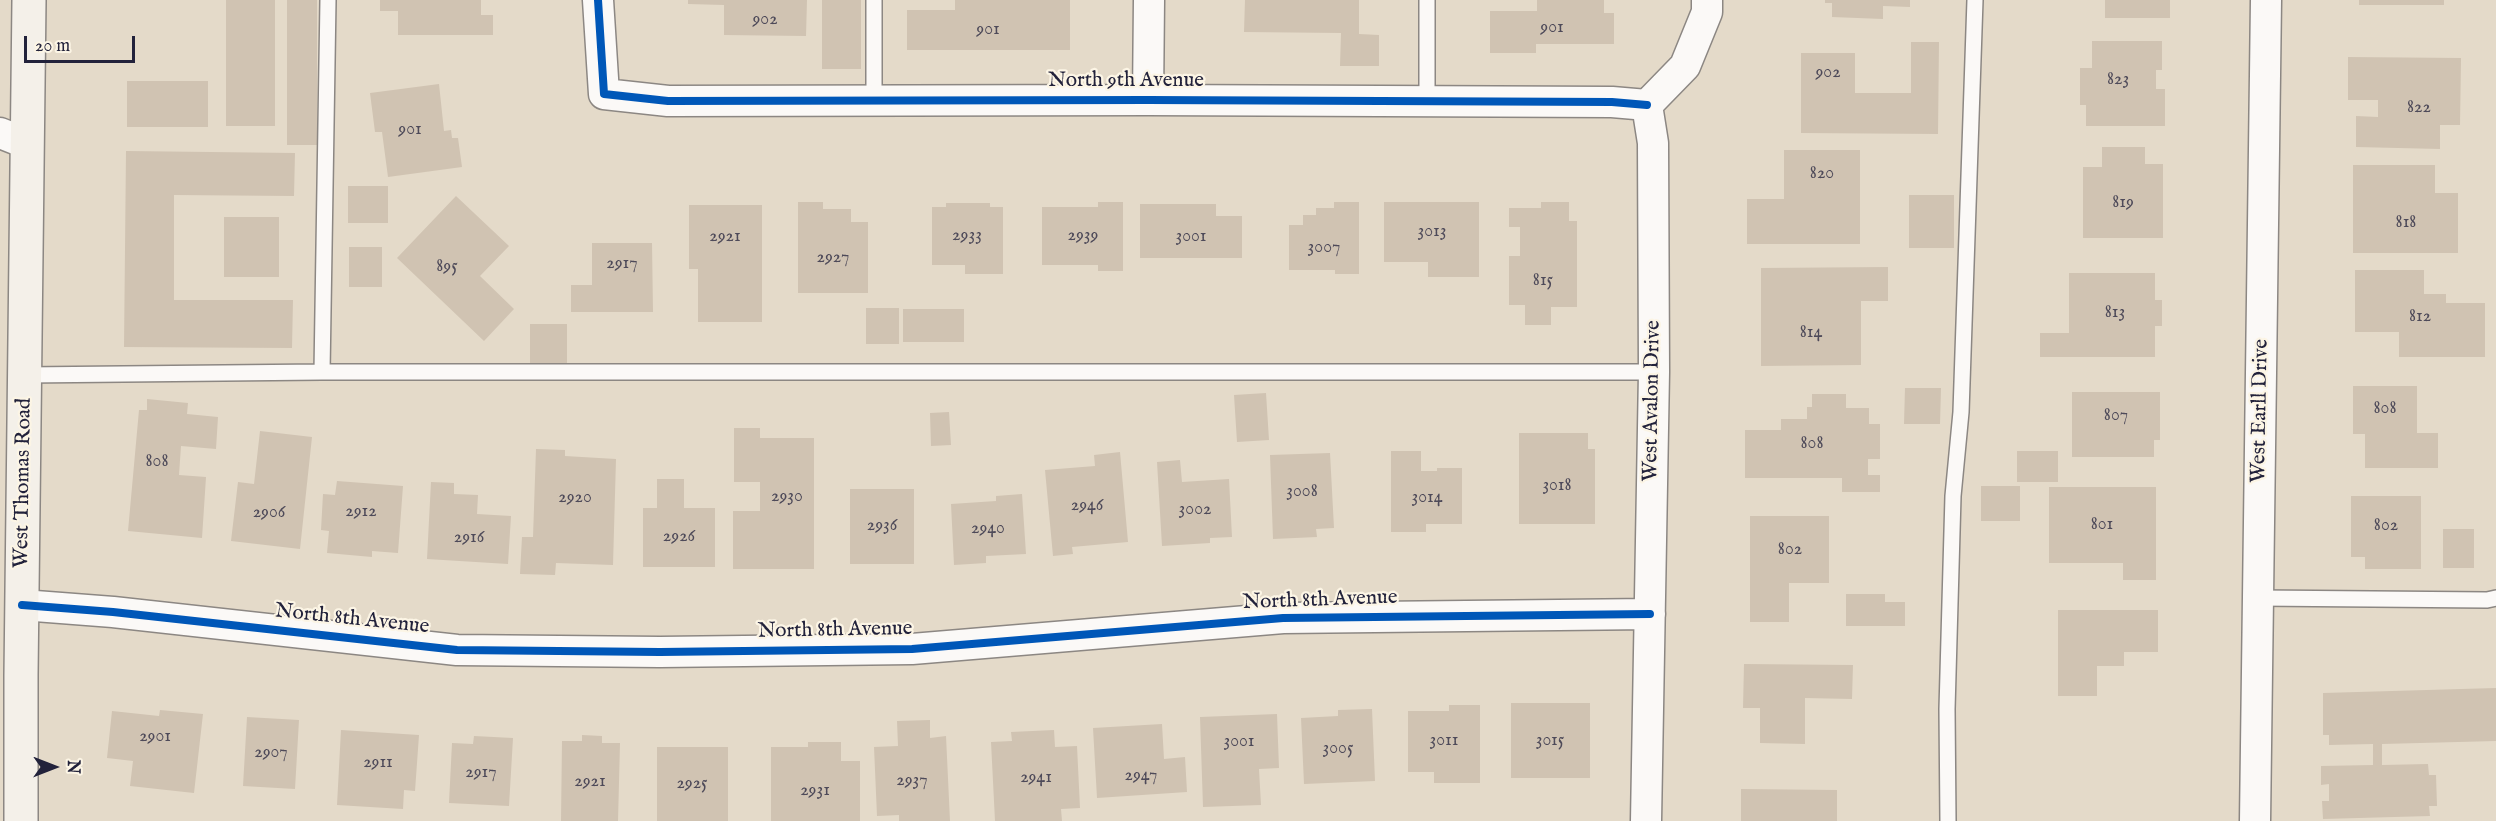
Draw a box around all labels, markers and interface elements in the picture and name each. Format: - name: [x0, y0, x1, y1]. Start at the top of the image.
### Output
- house number: 902: [752, 9, 778, 31]
- house number: 901: [1540, 17, 1564, 39]
- house number: 901: [976, 19, 1000, 41]
- scale bar: [27, 24, 138, 62]
- text: 20 m: [35, 35, 70, 58]
- house number: 902: [1815, 62, 1841, 84]
- street label: North 9th Avenue: [1048, 69, 1204, 95]
- house number: 823: [2107, 69, 2129, 91]
- house number: 822: [2407, 97, 2431, 119]
- house number: 901: [398, 119, 422, 141]
- house number: 820: [1810, 163, 1834, 185]
- house number: 819: [2112, 192, 2134, 214]
- house number: 818: [2396, 212, 2416, 234]
- house number: 3013: [1418, 221, 1446, 243]
- house number: 2933: [952, 225, 982, 247]
- house number: 2939: [1068, 225, 1098, 247]
- house number: 2921: [709, 226, 741, 248]
- house number: 3001: [1176, 226, 1206, 248]
- house number: 3007: [1308, 237, 1340, 259]
- house number: 2927: [817, 247, 849, 269]
- house number: 2917: [606, 253, 638, 275]
- house number: 895: [436, 256, 458, 278]
- house number: 815: [1533, 270, 1553, 292]
- house number: 813: [2105, 302, 2125, 324]
- house number: 812: [2409, 306, 2431, 328]
- street label: West Avalon Drive: [1639, 320, 1667, 482]
- house number: 814: [1800, 322, 1822, 344]
- street label: West Earll Drive: [2247, 339, 2275, 483]
- street label: West Thomas Road: [10, 398, 38, 568]
- house number: 808: [2374, 398, 2396, 420]
- house number: 807: [2104, 405, 2128, 427]
- house number: 808: [1801, 433, 1823, 455]
- house number: 808: [146, 451, 168, 473]
- house number: 3018: [1542, 475, 1572, 497]
- house number: 3008: [1286, 481, 1318, 503]
- house number: 2930: [771, 486, 803, 508]
- house number: 2920: [558, 487, 592, 509]
- house number: 3014: [1412, 487, 1442, 509]
- house number: 2946: [1071, 495, 1103, 517]
- house number: 3002: [1179, 499, 1211, 521]
- house number: 2912: [345, 501, 377, 523]
- house number: 2906: [253, 502, 285, 524]
- house number: 801: [2091, 514, 2113, 536]
- house number: 2936: [867, 515, 897, 537]
- house number: 802: [2374, 515, 2398, 537]
- house number: 2940: [971, 518, 1005, 540]
- house number: 2926: [663, 526, 695, 548]
- house number: 2916: [454, 527, 484, 549]
- house number: 802: [1778, 539, 1802, 561]
- street label: North 8th Avenue: [1242, 586, 1398, 616]
- street label: North 8th Avenue: [274, 599, 430, 641]
- street label: North 8th Avenue: [757, 617, 913, 645]
- house number: 2901: [139, 726, 171, 748]
- house number: 3011: [1430, 730, 1458, 752]
- house number: 3015: [1536, 730, 1564, 752]
- house number: 3001: [1224, 731, 1254, 753]
- north arrow: [24, 737, 84, 797]
- house number: 3005: [1323, 738, 1353, 760]
- house number: 2907: [254, 742, 288, 764]
- house number: 2911: [363, 752, 393, 774]
- text: N: [62, 760, 82, 774]
- house number: 2917: [465, 762, 497, 784]
- house number: 2947: [1125, 765, 1157, 787]
- house number: 2941: [1020, 767, 1052, 789]
- house number: 2937: [896, 770, 928, 792]
- house number: 2921: [574, 771, 606, 793]
- house number: 2925: [676, 773, 708, 795]
- house number: 2931: [800, 780, 830, 802]

